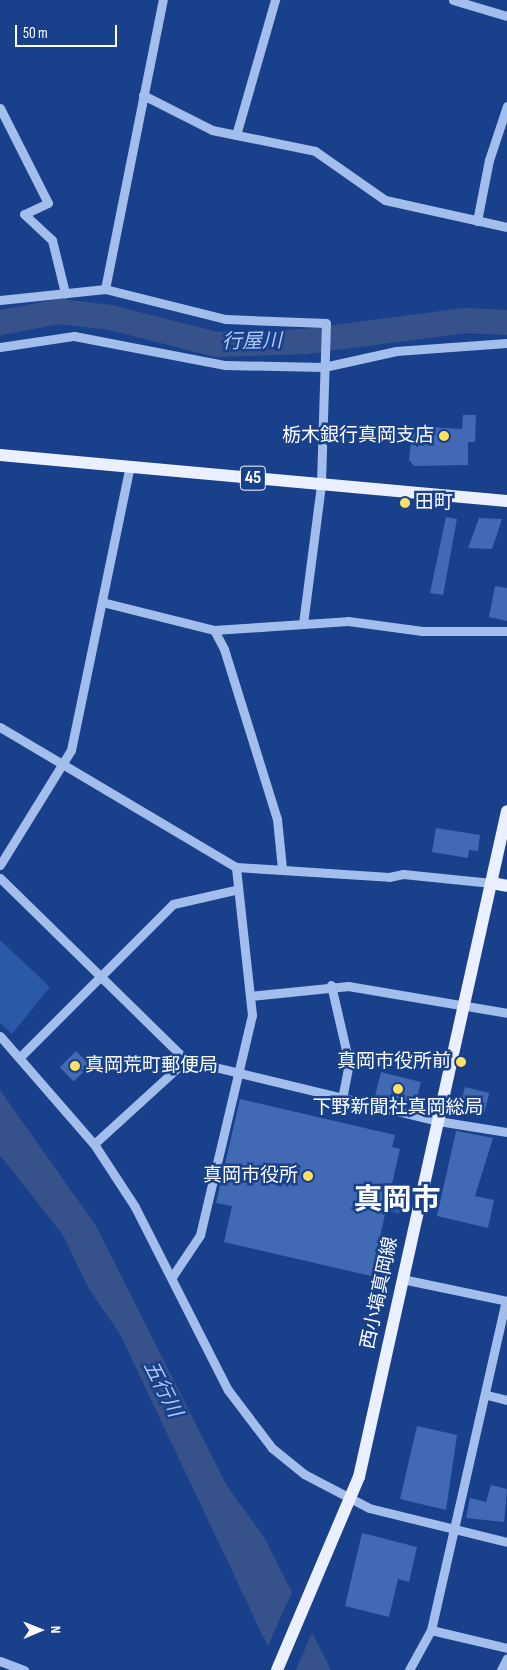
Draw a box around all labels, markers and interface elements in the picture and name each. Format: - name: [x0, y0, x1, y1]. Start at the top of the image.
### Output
- scale bar: [18, 15, 120, 47]
- text: 50 m: [23, 24, 48, 43]
- water label: 行屋川: [222, 329, 282, 355]
- place label: 栃木銀行真岡支店: [282, 425, 434, 447]
- marker: 栃木銀行真岡支店: [438, 430, 450, 442]
- road number: 45: [239, 462, 267, 493]
- place label: 田町: [415, 492, 453, 514]
- marker: 田町: [399, 497, 411, 509]
- place label: 真岡市役所前: [337, 1051, 451, 1073]
- place label: 真岡荒町郵便局: [85, 1055, 218, 1077]
- marker: 真岡市役所前: [455, 1056, 467, 1068]
- marker: 真岡荒町郵便局: [69, 1060, 81, 1072]
- marker: 下野新聞社真岡総局: [392, 1083, 404, 1095]
- place label: 下野新聞社真岡総局: [313, 1097, 483, 1119]
- place label: 真岡市役所: [203, 1165, 298, 1187]
- marker: 真岡市役所: [302, 1170, 314, 1182]
- district label: 真岡市: [354, 1184, 440, 1218]
- street label: 西小塙真岡線: [357, 1235, 403, 1351]
- water label: 五行川: [138, 1357, 186, 1421]
- north arrow: [15, 1605, 65, 1655]
- text: N: [47, 1626, 64, 1634]

